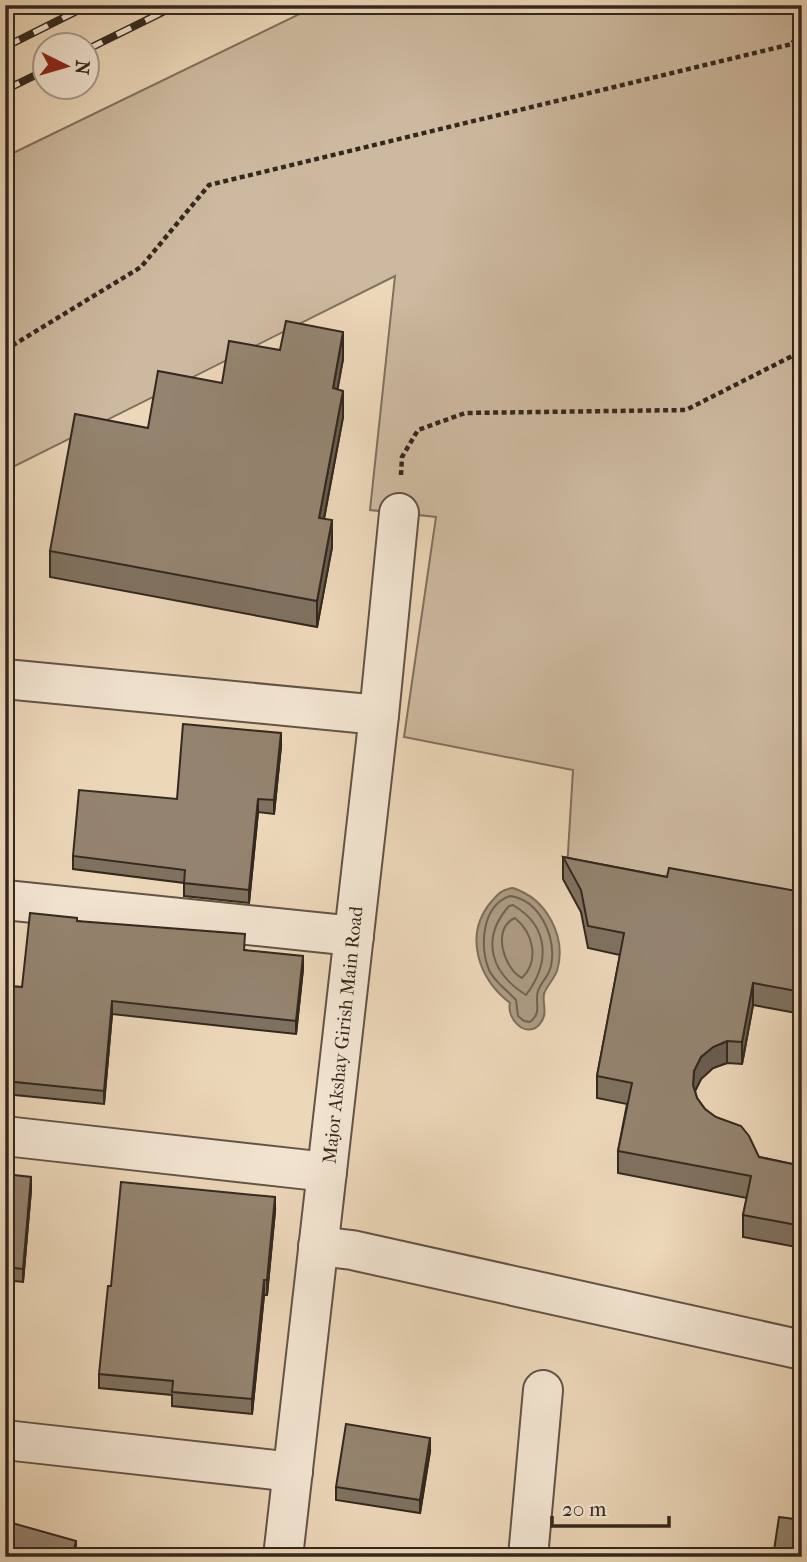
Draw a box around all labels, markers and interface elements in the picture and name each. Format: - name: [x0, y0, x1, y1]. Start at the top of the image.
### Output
- north arrow: [32, 32, 102, 102]
- text: N: [70, 59, 94, 76]
- street label: Major Akshay Girish Main Road: [319, 905, 368, 1165]
- scale bar: [552, 1485, 669, 1529]
- text: 20 m: [562, 1497, 607, 1521]

